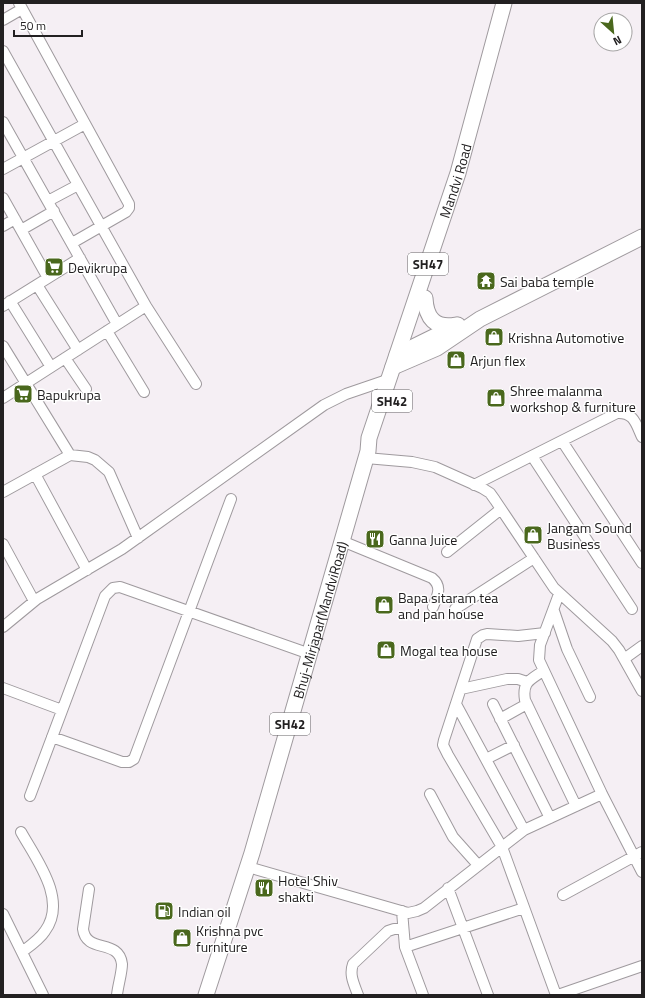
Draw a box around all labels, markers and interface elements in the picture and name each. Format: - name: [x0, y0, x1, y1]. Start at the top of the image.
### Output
- scale bar: [14, 12, 82, 38]
- north arrow: [593, 12, 633, 52]
- text: 50 m: [20, 16, 46, 35]
- text: N: [611, 32, 625, 50]
- street label: Mandvi Road: [433, 141, 476, 221]
- road number: SH47: [408, 253, 448, 275]
- supermarket icon: Devikrupa: [43, 256, 65, 278]
- place label: Devikrupa: [68, 257, 127, 278]
- temple icon: Sai baba temple: [475, 270, 497, 292]
- place label: Sai baba temple: [500, 271, 594, 292]
- shop icon: Krishna Automotive: [483, 326, 505, 348]
- place label: Krishna Automotive: [508, 327, 624, 348]
- shop icon: Arjun flex: [445, 349, 467, 371]
- place label: Arjun flex: [470, 350, 526, 371]
- place label: Shree malanma workshop & furniture: [510, 380, 636, 417]
- supermarket icon: Bapukrupa: [12, 383, 34, 405]
- place label: Bapukrupa: [37, 384, 101, 405]
- shop icon: Shree malanma workshop & furniture: [485, 387, 507, 409]
- road number: SH42: [372, 390, 412, 412]
- place label: Jangam Sound Business: [547, 517, 632, 554]
- shop icon: Jangam Sound Business: [522, 524, 544, 546]
- restaurant icon: Ganna Juice: [364, 528, 386, 550]
- place label: Ganna Juice: [389, 529, 457, 550]
- street label: Bhuj-Mirjapar(MandviRoad): [287, 538, 352, 701]
- place label: Bapa sitaram tea and pan house: [398, 587, 498, 624]
- shop icon: Bapa sitaram tea and pan house: [373, 594, 395, 616]
- shop icon: Mogal tea house: [375, 639, 397, 661]
- place label: Mogal tea house: [400, 640, 498, 661]
- road number: SH42: [270, 713, 310, 735]
- place label: Hotel Shiv shakti: [278, 870, 338, 907]
- restaurant icon: Hotel Shiv shakti: [253, 877, 275, 899]
- fuel station icon: Indian oil: [153, 900, 175, 922]
- place label: Indian oil: [178, 901, 231, 922]
- place label: Krishna pvc furniture: [196, 920, 263, 957]
- shop icon: Krishna pvc furniture: [171, 927, 193, 949]

